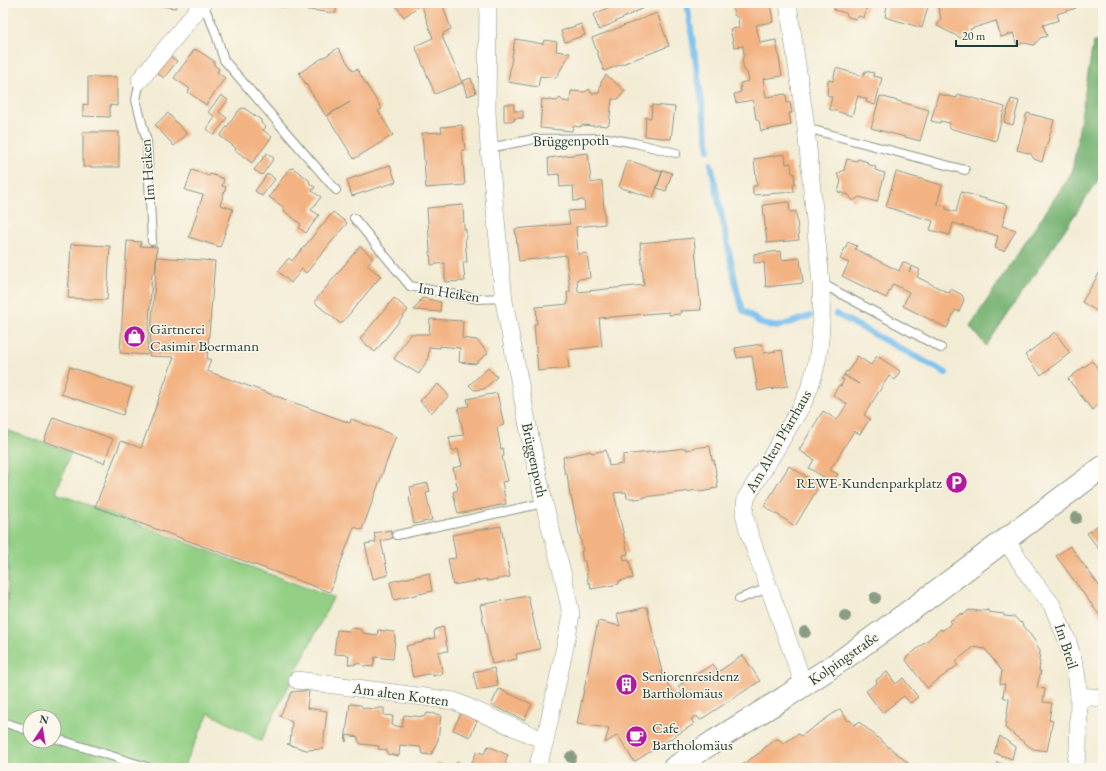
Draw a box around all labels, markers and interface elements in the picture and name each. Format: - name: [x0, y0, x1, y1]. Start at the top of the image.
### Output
- scale bar: [956, 22, 1017, 48]
- text: 20 m: [962, 28, 986, 44]
- street label: Brüggenpoth: [533, 130, 610, 150]
- street label: Im Heiken: [135, 138, 159, 202]
- street label: Im Heiken: [417, 278, 481, 306]
- place label: Gärtnerei Casimir Boermann: [150, 319, 259, 355]
- shop icon: Gärtnerei Casimir Boermann: [122, 324, 148, 350]
- street label: Am Alten Pfarrhaus: [740, 386, 815, 497]
- street label: Brüggenpoth: [518, 421, 552, 500]
- parking icon: REWE-Kundenparkplatz: [944, 469, 970, 495]
- place label: REWE-Kundenparkplatz: [796, 473, 942, 492]
- street label: Im Breil: [1051, 621, 1083, 672]
- street label: Kolpingstraße: [804, 627, 882, 689]
- place label: Seniorenresidenz Bartholomäus: [642, 666, 739, 702]
- building icon: Seniorenresidenz Bartholomäus: [613, 671, 639, 697]
- street label: Am alten Kotten: [351, 678, 450, 710]
- north arrow: [22, 709, 62, 749]
- text: N: [38, 711, 50, 727]
- place label: Cafe Bartholomäus: [652, 718, 733, 754]
- cafe icon: Cafe Bartholomäus: [624, 723, 650, 749]

